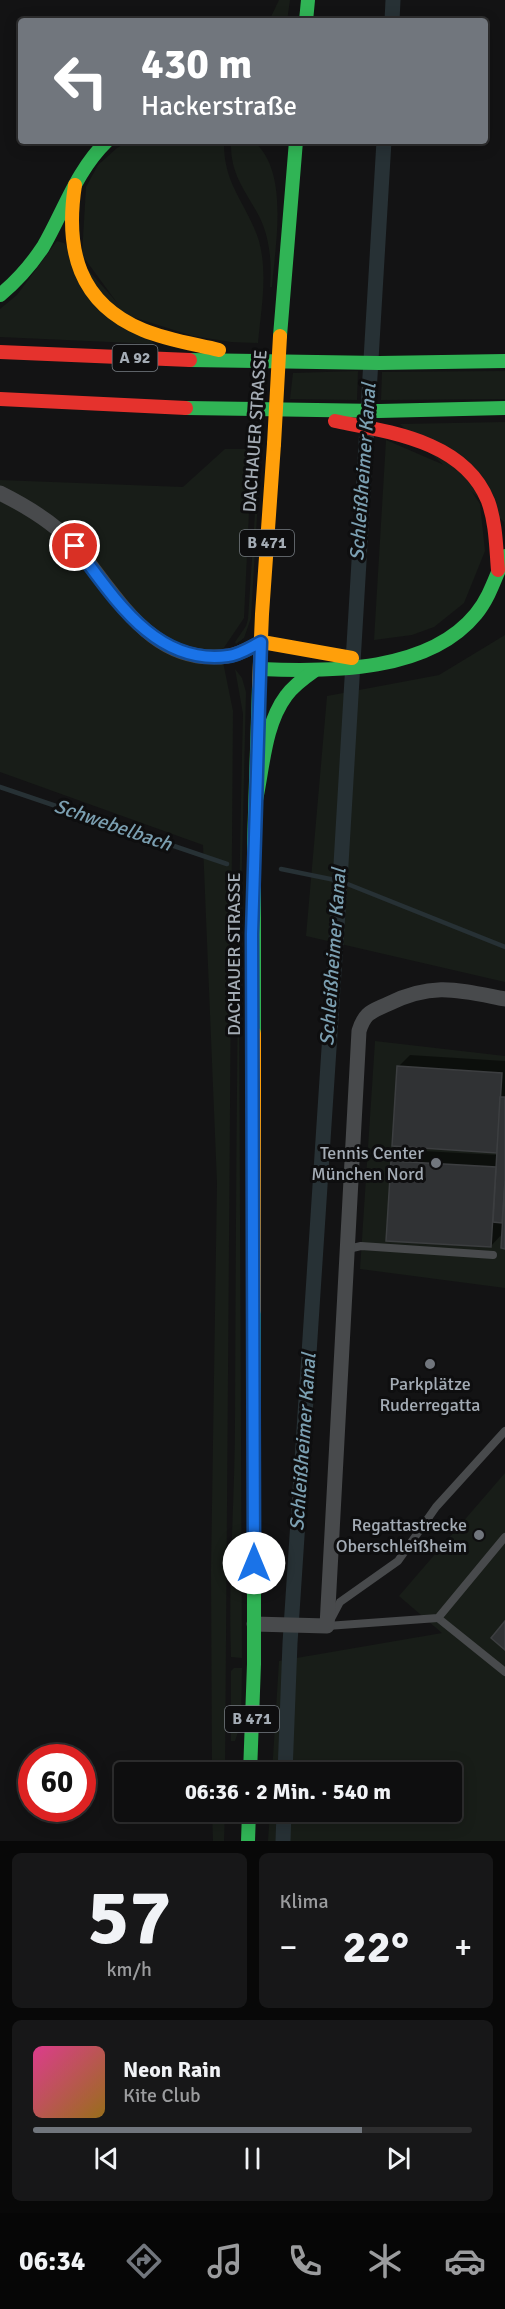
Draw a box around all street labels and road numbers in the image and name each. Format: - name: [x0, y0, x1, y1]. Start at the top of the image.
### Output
- road number: A 92: [112, 345, 158, 371]
- street label: DACHAUER STRASSE: [238, 349, 272, 513]
- road number: B 471: [240, 530, 294, 556]
- street label: DACHAUER STRASSE: [223, 872, 245, 1036]
- road number: B 471: [225, 1706, 279, 1732]

